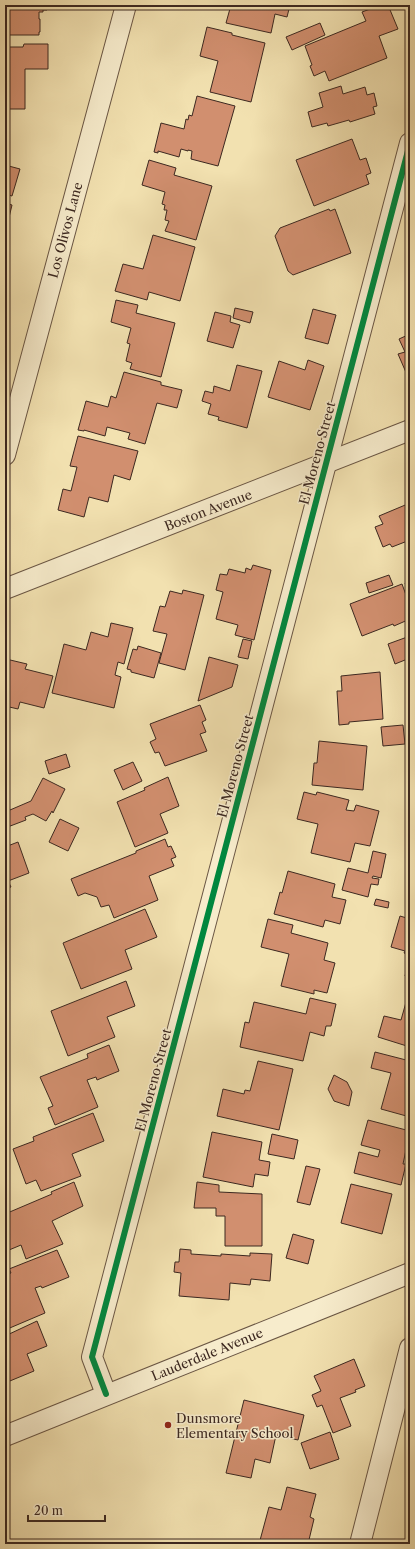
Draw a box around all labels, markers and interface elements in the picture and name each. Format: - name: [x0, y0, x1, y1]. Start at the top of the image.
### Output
- street label: Los Olivos Lane: [45, 180, 85, 280]
- street label: El Moreno Street: [296, 399, 339, 506]
- street label: Boston Avenue: [162, 486, 254, 534]
- street label: El Moreno Street: [214, 712, 257, 819]
- street label: El Moreno Street: [132, 1026, 175, 1133]
- street label: Lauderdale Avenue: [149, 1324, 265, 1384]
- place label: Dunsmore Elementary School: [176, 1410, 294, 1441]
- marker: Dunsmore Elementary School: [163, 1420, 173, 1430]
- scale bar: [28, 1497, 105, 1523]
- text: 20 m: [34, 1503, 63, 1518]

